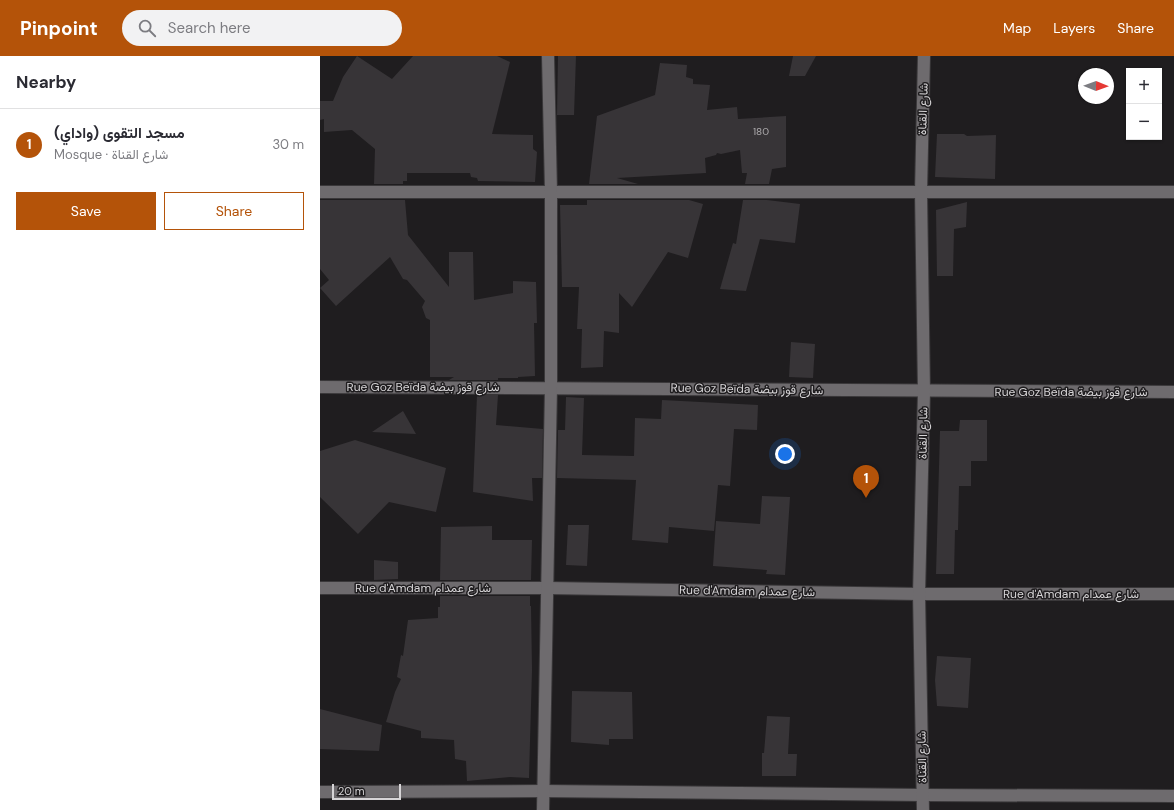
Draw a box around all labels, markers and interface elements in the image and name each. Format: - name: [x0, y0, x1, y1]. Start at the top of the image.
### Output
- search box: [122, 10, 402, 46]
- text: Pinpoint: [20, 16, 98, 41]
- icon: search: [136, 17, 158, 39]
- text: Search here: [168, 18, 251, 38]
- text: Map: [1003, 19, 1031, 37]
- text: Layers: [1053, 19, 1095, 37]
- text: Share: [1117, 19, 1154, 37]
- north arrow: [1078, 68, 1114, 104]
- map controls: [1126, 68, 1162, 140]
- button: +: [1126, 68, 1162, 104]
- text: Nearby: [16, 71, 76, 93]
- street label: شارع القناة: [914, 83, 933, 135]
- button: −: [1126, 104, 1162, 140]
- text: مسجد التقوى (واداي): [54, 123, 185, 143]
- house number: 180: [753, 125, 769, 138]
- text: 1: [27, 136, 31, 153]
- text: 30 m: [272, 136, 304, 153]
- text: Mosque · شارع القناة: [54, 146, 168, 163]
- button: Save: [16, 192, 156, 230]
- button: Share: [164, 192, 304, 230]
- street label: Rue Goz Beïda شارع قوز بيضة: [347, 379, 499, 396]
- street label: Rue Goz Beïda شارع قوز بيضة: [670, 380, 824, 399]
- street label: Rue Goz Beïda شارع قوز بيضة: [995, 384, 1147, 401]
- street label: شارع القناة: [915, 407, 932, 459]
- your location: [775, 444, 795, 464]
- pin: 1: [853, 465, 879, 498]
- street label: Rue d'Amdam شارع عمدام: [355, 580, 491, 597]
- street label: Rue d'Amdam شارع عمدام: [679, 582, 815, 601]
- street label: Rue d'Amdam شارع عمدام: [1003, 586, 1139, 603]
- street label: شارع القناة: [914, 731, 931, 783]
- scale bar: [332, 782, 401, 801]
- text: 20 m: [338, 784, 364, 798]

